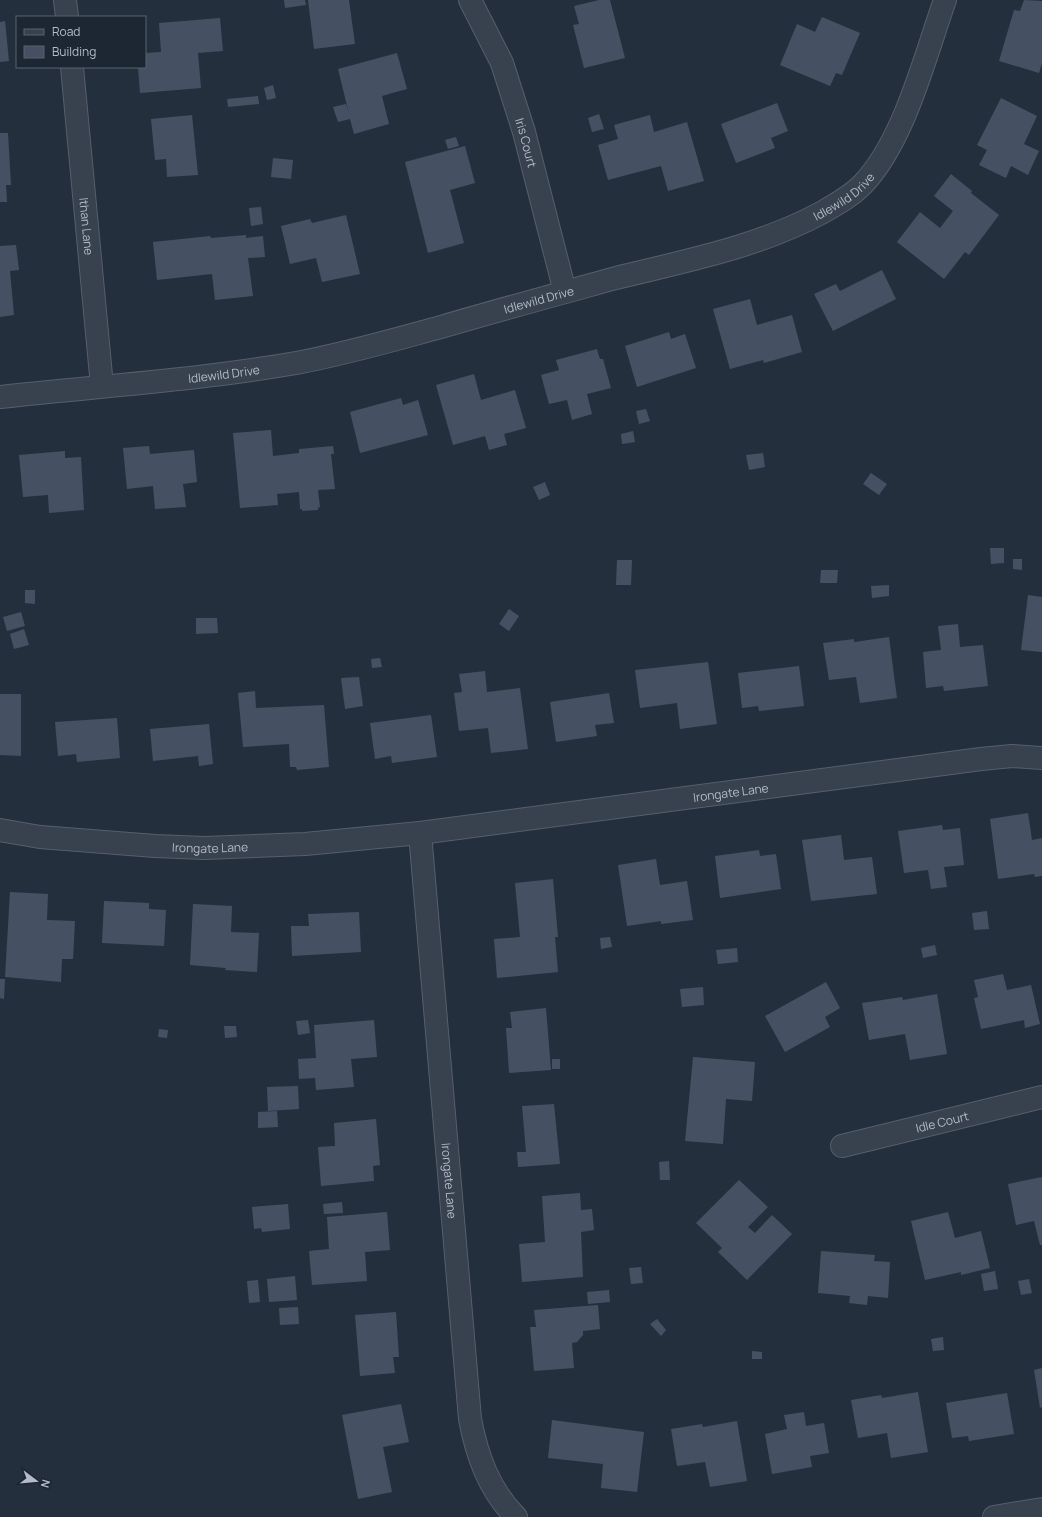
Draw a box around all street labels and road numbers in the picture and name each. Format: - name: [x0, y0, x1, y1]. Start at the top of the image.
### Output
- street label: Iris Court: [512, 116, 541, 169]
- street label: Idlewild Drive: [810, 169, 878, 224]
- street label: Ithan Lane: [76, 197, 98, 256]
- street label: Idlewild Drive: [502, 282, 576, 317]
- street label: Idlewild Drive: [187, 360, 261, 387]
- street label: Irongate Lane: [692, 779, 769, 805]
- street label: Irongate Lane: [172, 838, 248, 857]
- street label: Idle Court: [914, 1107, 971, 1136]
- street label: Irongate Lane: [438, 1142, 461, 1219]

